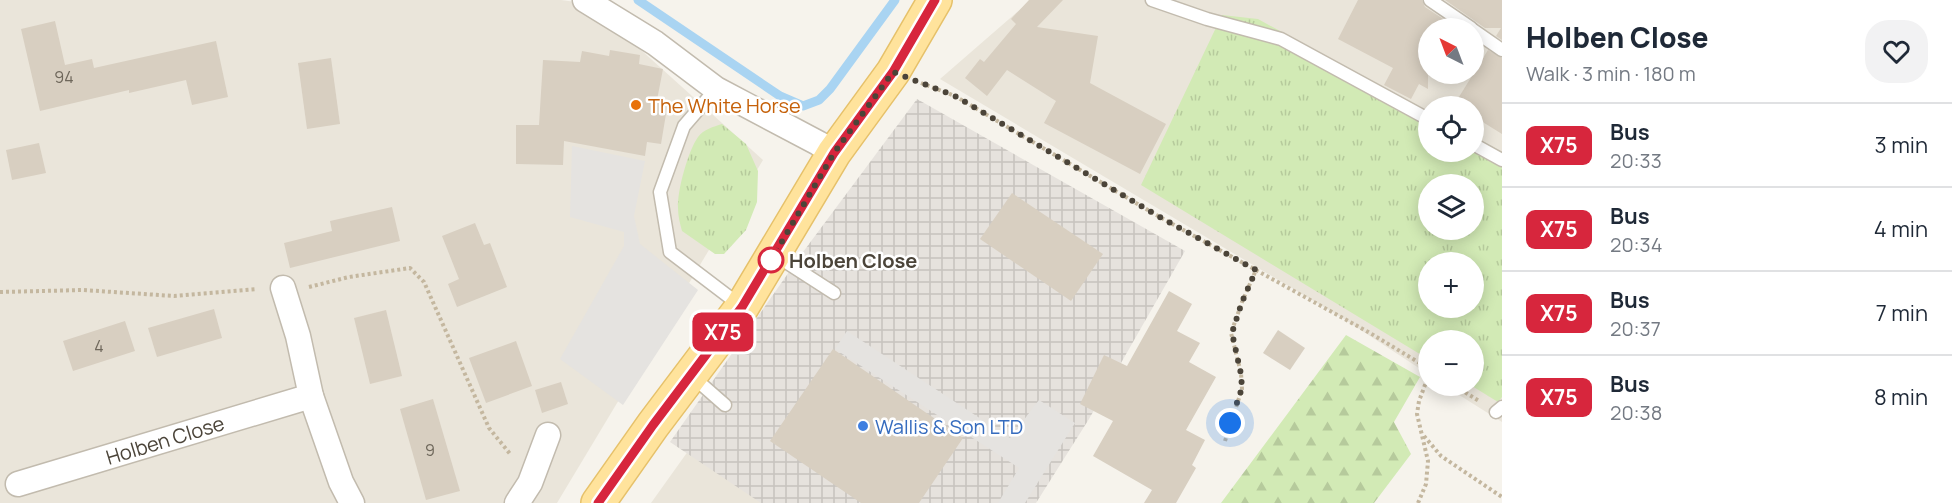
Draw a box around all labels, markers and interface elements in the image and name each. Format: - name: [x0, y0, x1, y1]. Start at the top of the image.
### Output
- north arrow: [1418, 18, 1484, 84]
- map controls: [1418, 18, 1484, 396]
- text: Holben Close: [1526, 18, 1709, 56]
- button: heart: [1865, 20, 1928, 83]
- text: Walk · 3 min · 180 m: [1526, 60, 1696, 87]
- house number: 94: [54, 66, 74, 88]
- place label: The White Horse: [648, 92, 801, 119]
- button: locate: [1418, 96, 1484, 162]
- marker: The White Horse: [629, 98, 643, 112]
- text: Bus: [1610, 117, 1650, 147]
- text: 3 min: [1875, 130, 1928, 160]
- text: X75: [1540, 131, 1578, 159]
- text: 20:33: [1610, 147, 1662, 174]
- button: layers: [1418, 174, 1484, 240]
- text: Bus: [1610, 201, 1650, 231]
- text: 4 min: [1874, 214, 1928, 244]
- text: X75: [1540, 215, 1578, 243]
- text: 20:34: [1610, 231, 1662, 258]
- marker: Holben Close: [758, 247, 784, 273]
- place label: Holben Close: [789, 247, 917, 274]
- button: +: [1418, 252, 1484, 318]
- text: Bus: [1610, 285, 1650, 315]
- text: 7 min: [1876, 298, 1928, 328]
- text: X75: [1540, 299, 1578, 327]
- line badge: X75: [688, 312, 758, 352]
- text: 20:37: [1610, 315, 1661, 342]
- text: X75: [704, 318, 742, 346]
- button: −: [1418, 330, 1484, 396]
- house number: 4: [94, 335, 104, 357]
- text: Bus: [1610, 369, 1650, 399]
- text: 8 min: [1874, 382, 1928, 412]
- text: X75: [1540, 383, 1578, 411]
- text: 20:38: [1610, 399, 1662, 426]
- your location: [1215, 408, 1245, 438]
- street label: Holben Close: [103, 409, 227, 471]
- place label: Wallis & Son LTD: [875, 413, 1023, 440]
- marker: Wallis & Son LTD: [856, 419, 870, 433]
- house number: 9: [425, 439, 435, 461]

